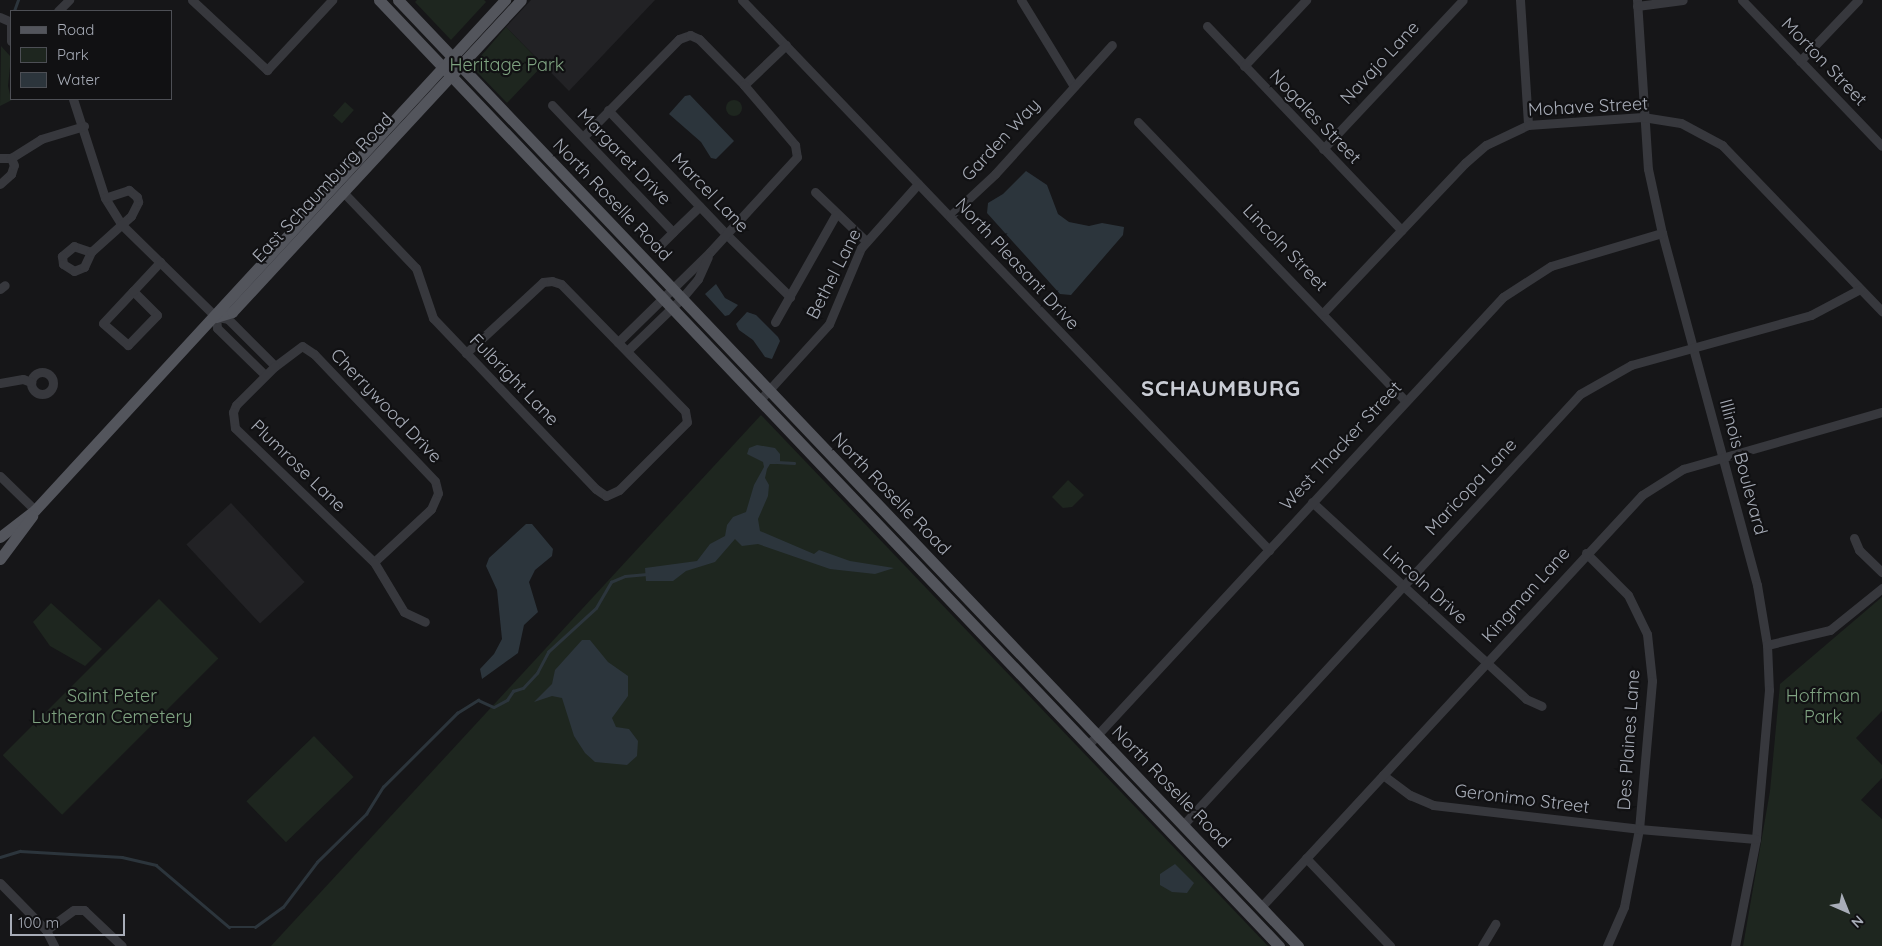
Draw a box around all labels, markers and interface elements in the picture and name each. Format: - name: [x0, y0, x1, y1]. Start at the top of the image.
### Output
- legend: [10, 10, 172, 100]
- street label: Morton Street: [1777, 13, 1871, 111]
- street label: Navajo Lane: [1336, 17, 1424, 109]
- text: Road: [57, 20, 94, 39]
- text: Park: [57, 45, 89, 64]
- park label: Heritage Park: [450, 54, 564, 76]
- street label: Nogales Street: [1265, 65, 1365, 169]
- text: Water: [57, 70, 100, 89]
- street label: Mohave Street: [1527, 93, 1649, 121]
- street label: Garden Way: [957, 94, 1045, 186]
- street label: Margaret Drive: [573, 104, 675, 210]
- street label: East Schaumburg Road: [248, 109, 398, 267]
- street label: North Roselle Road: [548, 134, 676, 266]
- street label: Marcel Lane: [667, 149, 753, 237]
- street label: North Pleasant Drive: [950, 194, 1084, 334]
- street label: Lincoln Street: [1238, 200, 1332, 296]
- street label: Bethel Lane: [802, 225, 866, 323]
- street label: Fulbright Lane: [465, 330, 563, 430]
- street label: Cherrywood Drive: [326, 344, 446, 468]
- district label: SCHAUMBURG: [1140, 376, 1302, 402]
- street label: West Thacker Street: [1276, 377, 1406, 515]
- street label: Illinois Boulevard: [1714, 397, 1772, 537]
- street label: Plumrose Lane: [246, 415, 350, 517]
- street label: North Roselle Road: [827, 428, 955, 560]
- street label: Maricopa Lane: [1421, 434, 1521, 540]
- street label: Lincoln Drive: [1378, 541, 1472, 629]
- street label: Kingman Lane: [1477, 543, 1575, 647]
- street label: Des Plaines Lane: [1613, 669, 1645, 811]
- park label: Saint Peter Lutheran Cemetery: [31, 686, 193, 729]
- park label: Hoffman Park: [1786, 686, 1860, 729]
- street label: North Roselle Road: [1107, 721, 1235, 853]
- street label: Geronimo Street: [1453, 780, 1591, 818]
- north arrow: [1822, 886, 1872, 936]
- scale bar: [12, 904, 128, 936]
- text: N: [1847, 912, 1867, 932]
- text: 100 m: [18, 913, 59, 932]

